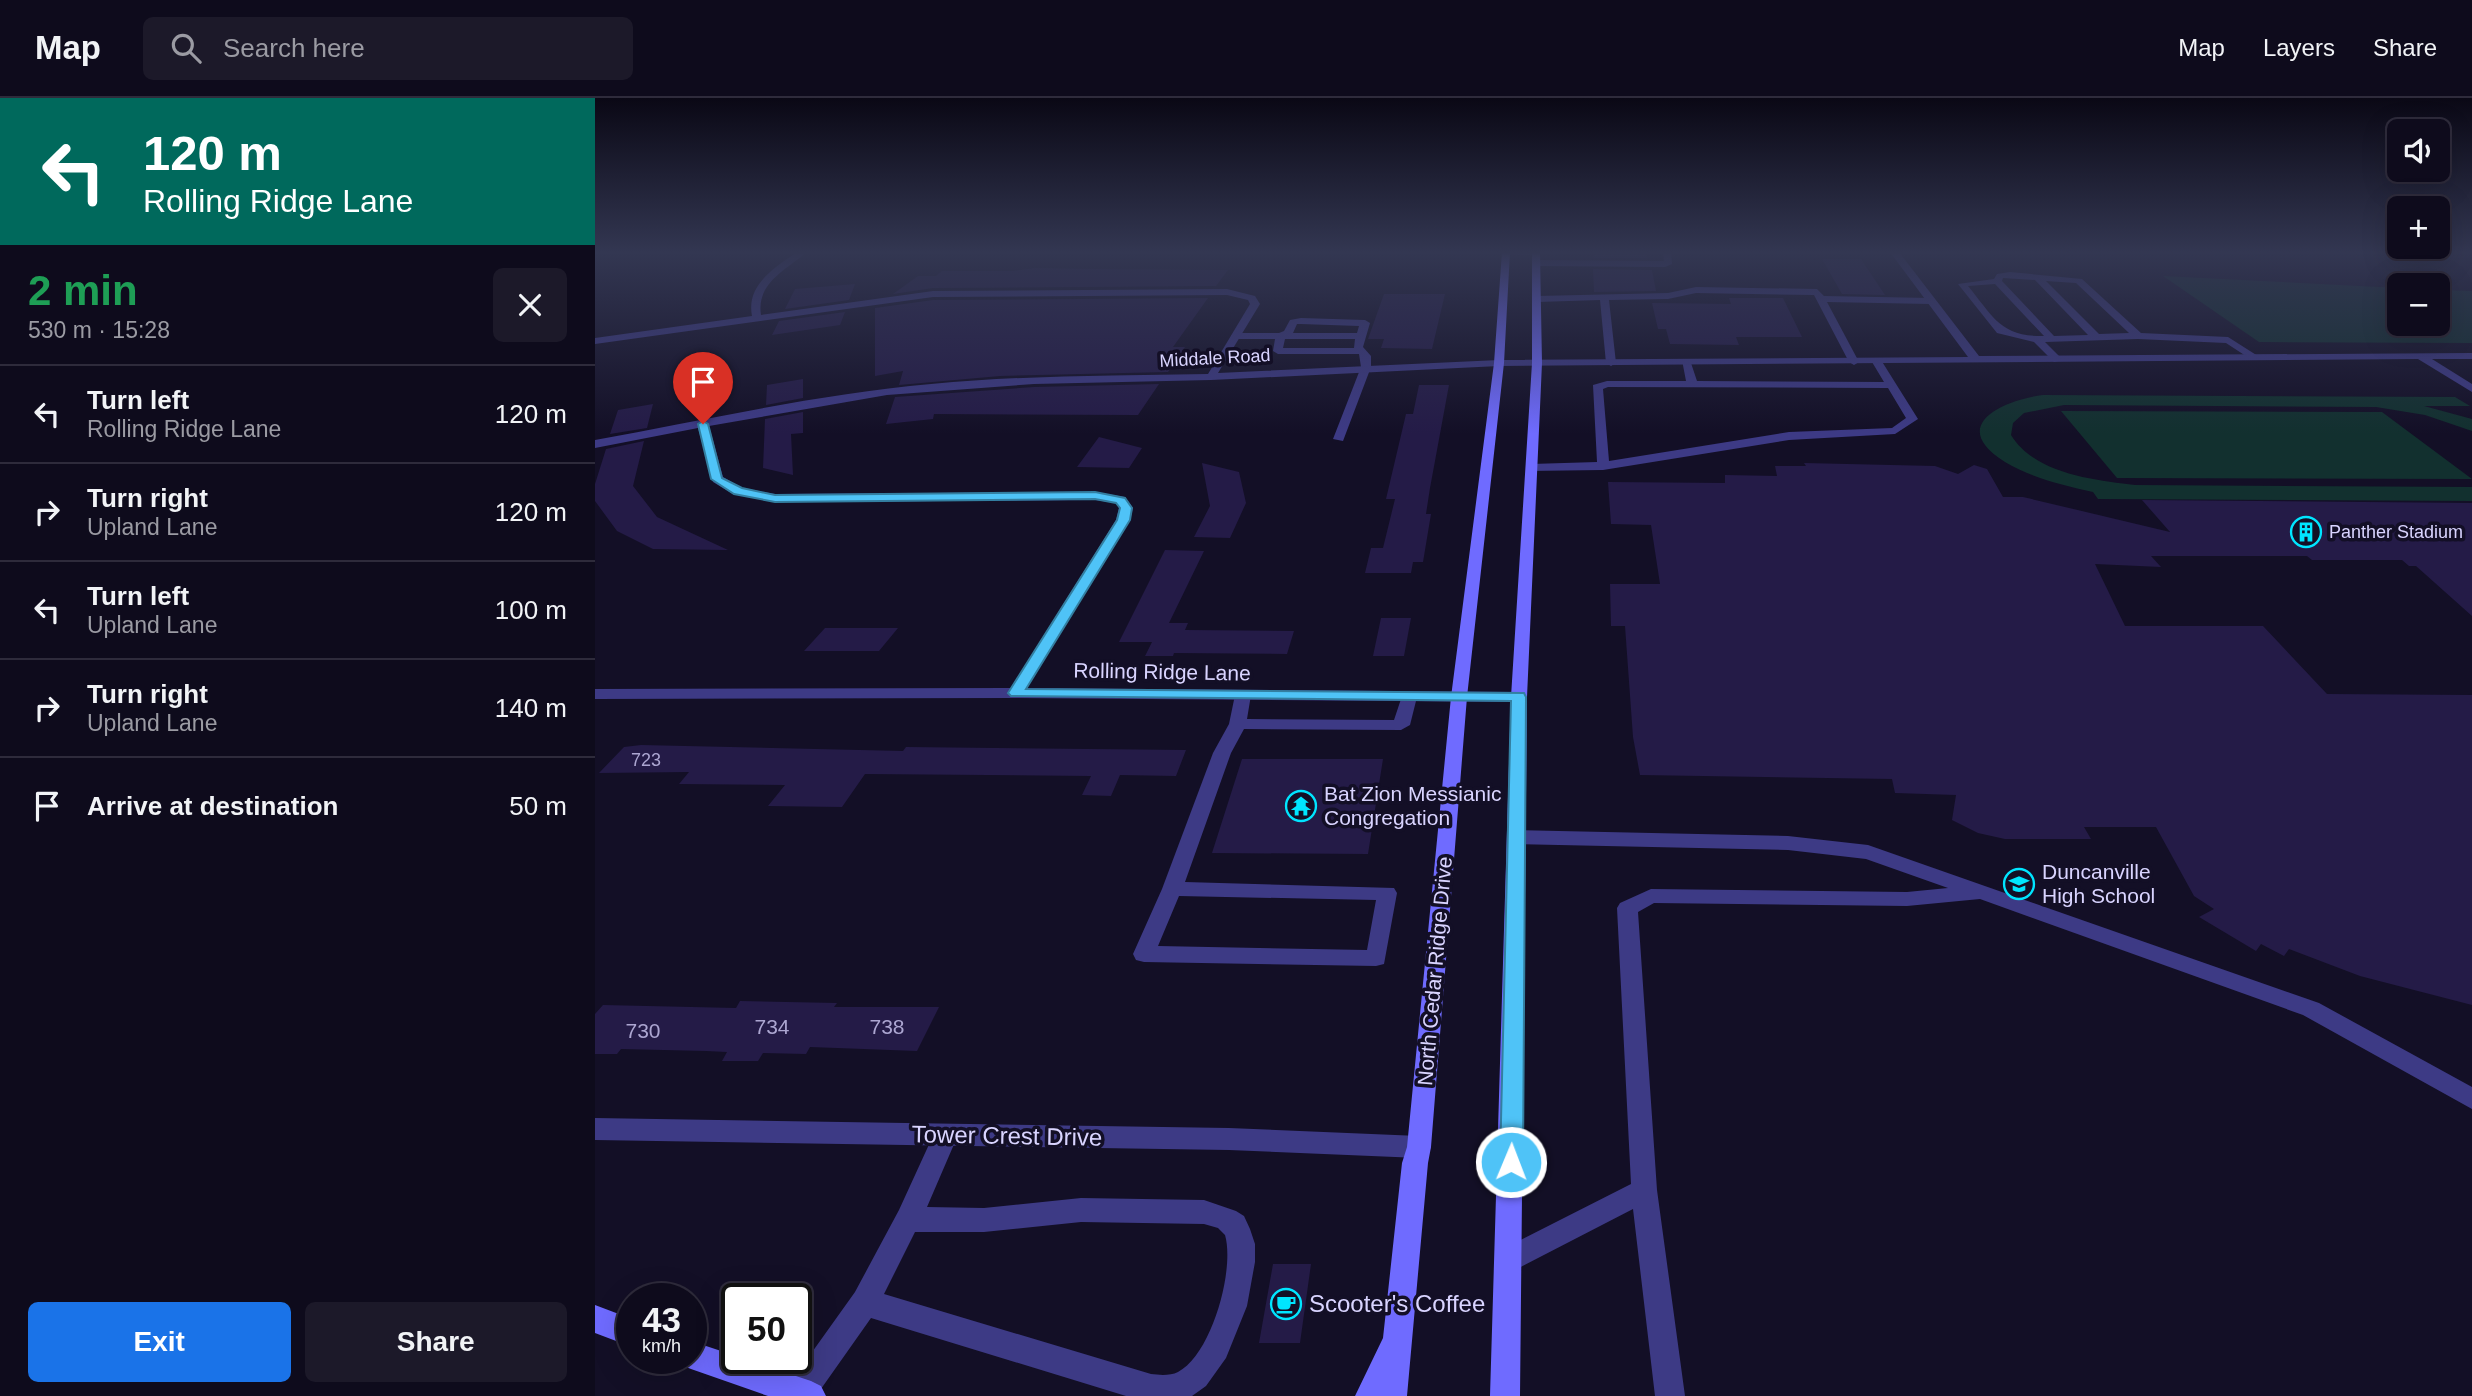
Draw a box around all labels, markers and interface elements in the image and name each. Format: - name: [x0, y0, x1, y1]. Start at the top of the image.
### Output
- search box: [143, 17, 633, 80]
- text: Map: [35, 29, 101, 66]
- icon: search: [167, 29, 205, 67]
- text: Search here: [223, 33, 365, 63]
- text: Map: [2178, 34, 2225, 61]
- text: Layers: [2263, 34, 2335, 61]
- text: Share: [2373, 34, 2437, 61]
- map controls: [2387, 119, 2450, 336]
- button: sound: [2387, 119, 2450, 182]
- icon: left: [28, 126, 119, 217]
- text: 120 m: [143, 126, 282, 180]
- text: Rolling Ridge Lane: [143, 183, 413, 219]
- button: +: [2387, 196, 2450, 259]
- text: 2 min: [28, 267, 138, 314]
- button: close: [493, 268, 567, 342]
- button: −: [2387, 273, 2450, 336]
- text: 530 m · 15:28: [28, 317, 170, 343]
- street label: Middale Road: [1159, 345, 1271, 371]
- pin: [673, 352, 733, 424]
- icon: arrive: [684, 363, 722, 401]
- text: Turn left: [87, 385, 189, 415]
- icon: left: [28, 395, 66, 433]
- text: 120 m: [495, 399, 567, 429]
- text: Rolling Ridge Lane: [87, 416, 281, 442]
- text: Turn right: [87, 483, 208, 513]
- icon: right: [28, 493, 66, 531]
- text: 120 m: [495, 497, 567, 527]
- text: Upland Lane: [87, 514, 217, 540]
- building icon: Panther Stadium: [2289, 515, 2323, 549]
- place label: Panther Stadium: [2329, 522, 2463, 542]
- text: Turn left: [87, 581, 189, 611]
- icon: left: [28, 591, 66, 629]
- text: 100 m: [495, 595, 567, 625]
- text: Upland Lane: [87, 612, 217, 638]
- street label: Rolling Ridge Lane: [1073, 658, 1251, 685]
- text: Turn right: [87, 679, 208, 709]
- icon: right: [28, 689, 66, 727]
- text: 140 m: [495, 693, 567, 723]
- text: Upland Lane: [87, 710, 217, 736]
- house number: 723: [631, 750, 661, 770]
- place label: Bat Zion Messianic Congregation: [1324, 782, 1501, 829]
- icon: arrive: [28, 787, 66, 825]
- temple icon: Bat Zion Messianic Congregation: [1284, 789, 1318, 823]
- text: Arrive at destination: [87, 791, 338, 821]
- text: 50 m: [509, 791, 567, 821]
- street label: North Cedar Ridge Drive: [1413, 855, 1456, 1086]
- place label: Duncanville High School: [2042, 860, 2155, 907]
- school or university icon: Duncanville High School: [2002, 867, 2036, 901]
- house number: 734: [754, 1015, 790, 1038]
- house number: 738: [869, 1015, 905, 1038]
- house number: 730: [625, 1019, 661, 1042]
- street label: Tower Crest Drive: [911, 1120, 1103, 1151]
- position arrow: [1474, 1125, 1548, 1199]
- speed limit sign: 50: [721, 1283, 812, 1374]
- cafe icon: Scooter's Coffee: [1269, 1287, 1303, 1321]
- place label: Scooter's Coffee: [1309, 1290, 1485, 1317]
- text: 43: [642, 1300, 681, 1339]
- button: Exit: [28, 1302, 291, 1382]
- button: Share: [305, 1302, 567, 1382]
- text: km/h: [642, 1336, 681, 1356]

